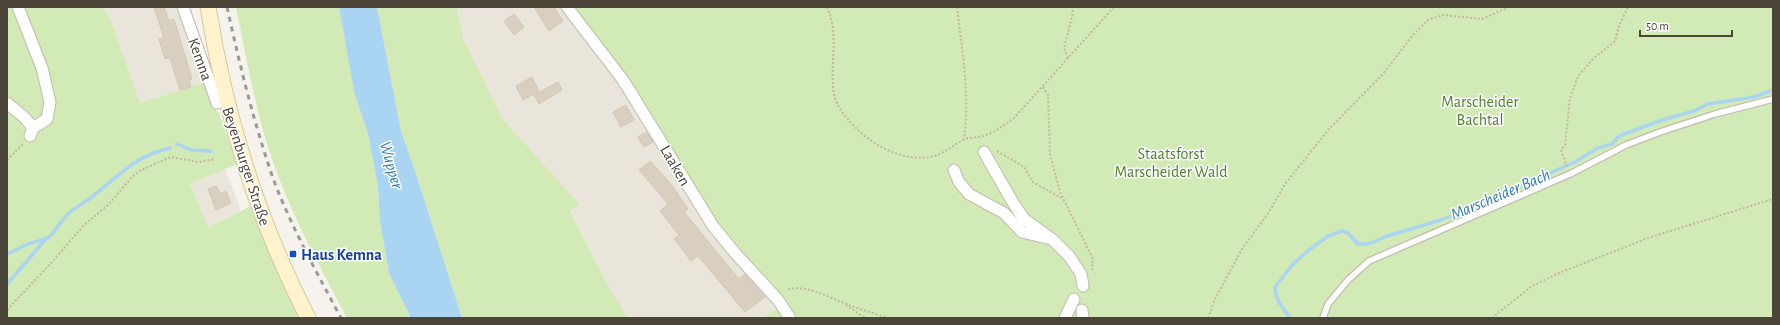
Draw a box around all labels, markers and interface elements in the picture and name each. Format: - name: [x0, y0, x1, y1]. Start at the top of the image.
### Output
- scale bar: [1640, 12, 1732, 38]
- text: 50 m: [1646, 20, 1669, 32]
- street label: Kemna: [185, 36, 215, 83]
- park label: Marscheider Bachtal: [1441, 94, 1519, 128]
- street label: Beyenburger Straße: [218, 105, 273, 228]
- water label: Wupper: [376, 140, 406, 191]
- street label: Laaken: [657, 142, 693, 189]
- park label: Staatsforst Marscheider Wald: [1114, 146, 1228, 180]
- water label: Marscheider Bach: [1448, 166, 1552, 223]
- place label: Haus Kemna: [301, 247, 382, 263]
- marker: Haus Kemna: [288, 249, 298, 259]

